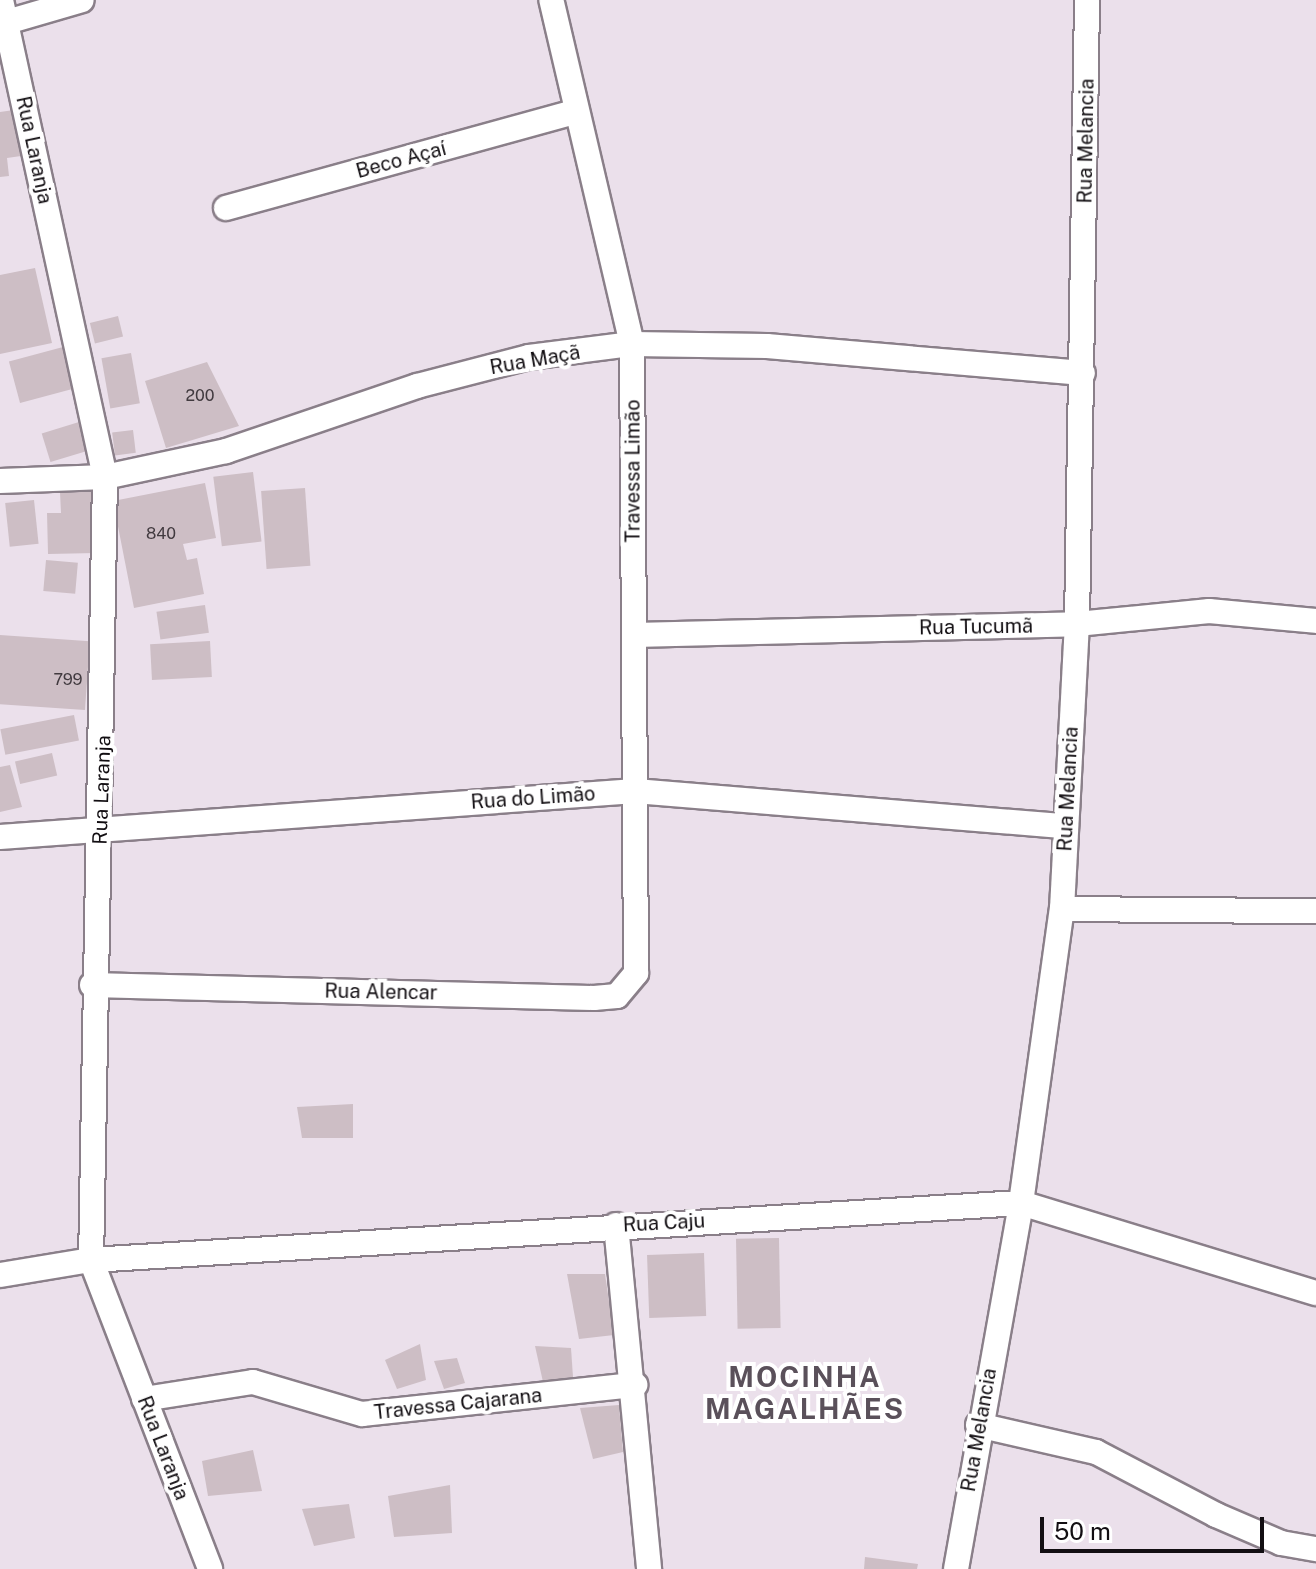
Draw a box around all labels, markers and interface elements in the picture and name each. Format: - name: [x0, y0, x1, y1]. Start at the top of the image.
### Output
- street label: Rua Melancia: [1073, 78, 1099, 204]
- street label: Rua Laranja: [11, 94, 57, 206]
- street label: Beco Açaí: [353, 136, 449, 184]
- street label: Rua Maçã: [488, 340, 582, 380]
- house number: 200: [185, 386, 215, 406]
- street label: Travessa Limão: [621, 400, 645, 542]
- house number: 840: [146, 524, 176, 544]
- street label: Rua Tucumã: [919, 614, 1033, 640]
- house number: 799: [53, 670, 83, 690]
- street label: Rua Melancia: [1053, 726, 1083, 852]
- street label: Rua Laranja: [88, 735, 116, 845]
- street label: Rua do Limão: [470, 782, 596, 814]
- street label: Rua Alencar: [324, 979, 438, 1005]
- street label: Rua Caju: [622, 1209, 706, 1237]
- district label: MOCINHA MAGALHÃES: [705, 1360, 905, 1426]
- street label: Rua Melancia: [956, 1366, 1002, 1494]
- street label: Travessa Cajarana: [373, 1383, 543, 1425]
- street label: Rua Laranja: [132, 1393, 194, 1503]
- scale bar: [1044, 1501, 1268, 1551]
- text: 50 m: [1054, 1517, 1111, 1545]

